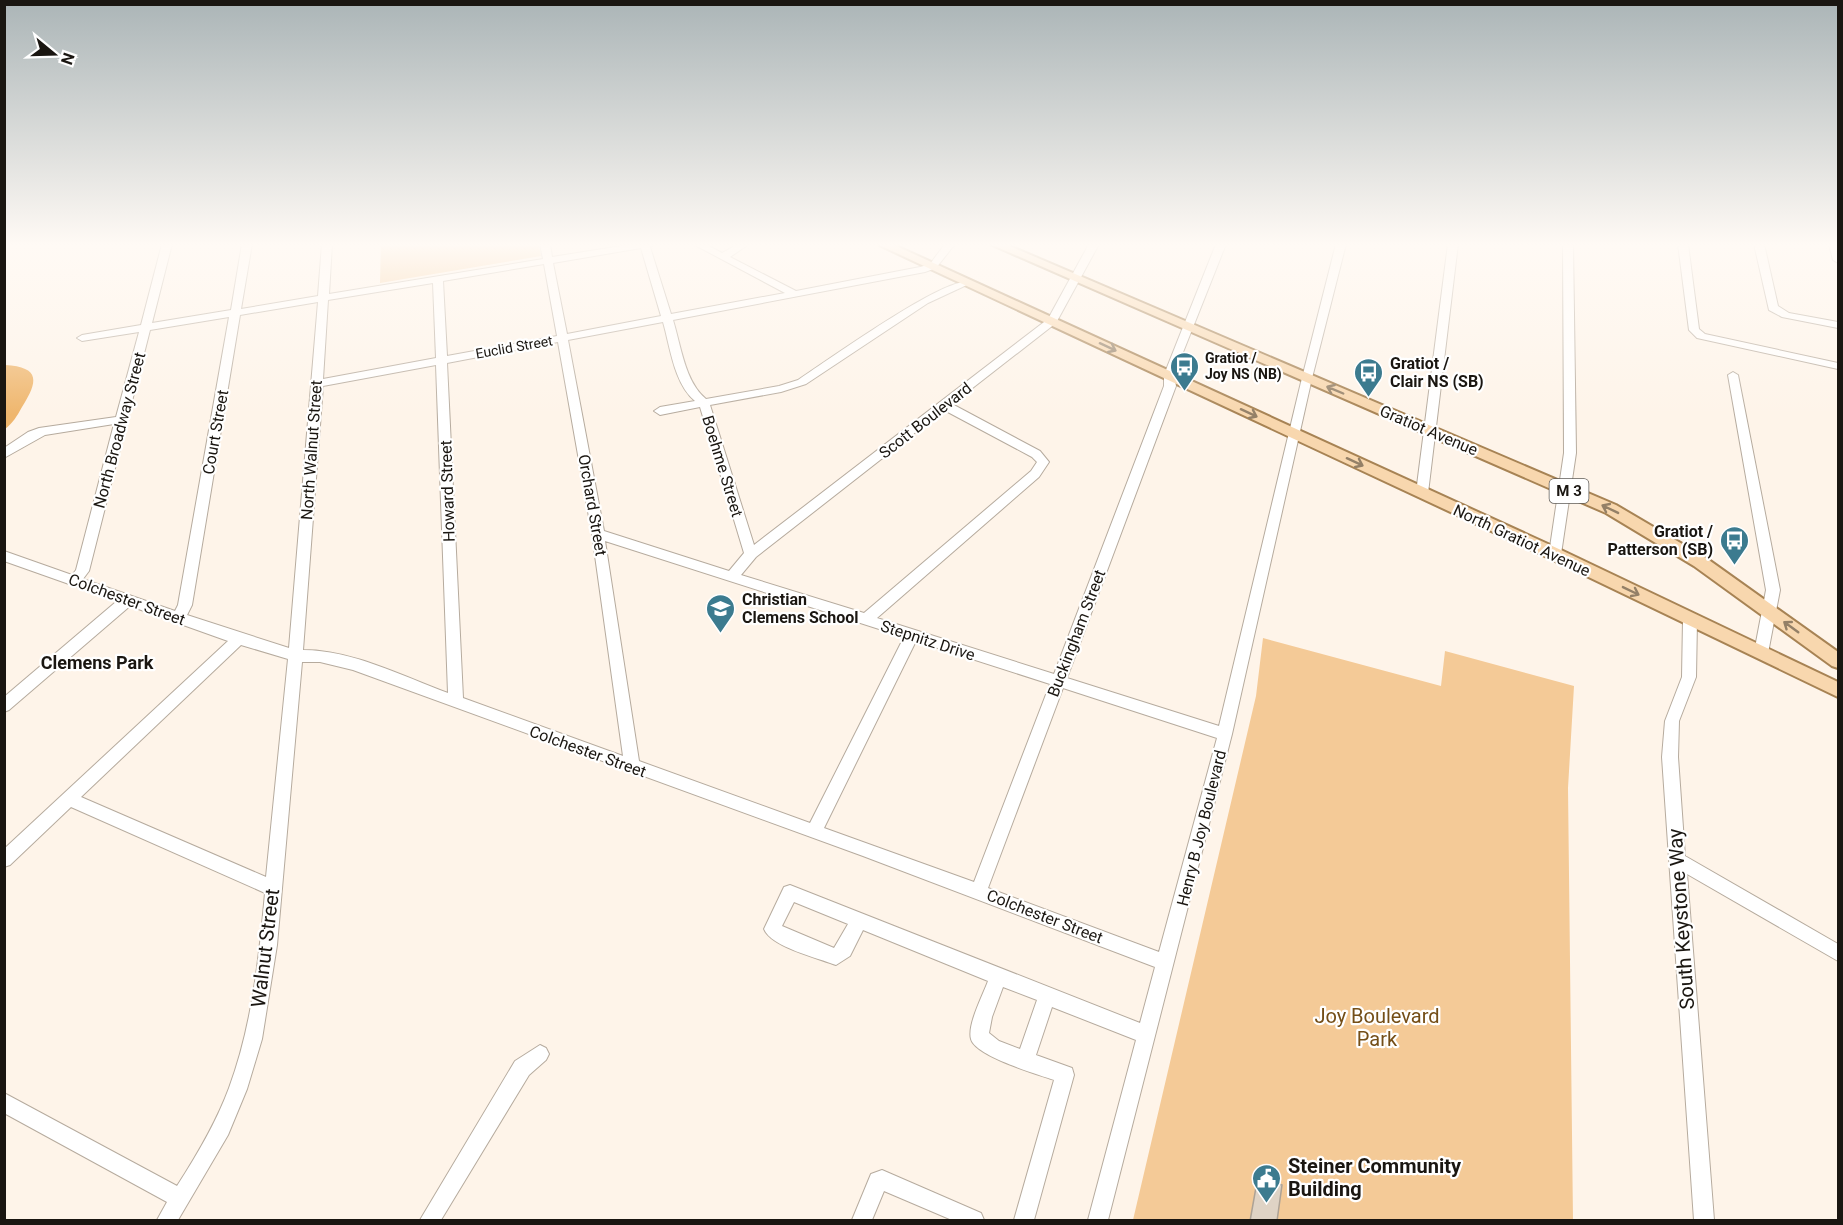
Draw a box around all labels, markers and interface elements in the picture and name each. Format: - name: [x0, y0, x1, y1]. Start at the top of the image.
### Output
- north arrow: [24, 24, 84, 84]
- text: N: [57, 50, 79, 67]
- street label: Euclid Street: [474, 332, 554, 362]
- one-way arrow: [1099, 342, 1117, 354]
- street label: North Broadway Street: [89, 350, 149, 510]
- bus stop icon: Gratiot / Joy NS (NB): [1168, 350, 1200, 392]
- place label: Gratiot / Joy NS (NB): [1205, 350, 1282, 383]
- place label: Gratiot / Clair NS (SB): [1390, 354, 1484, 391]
- bus stop icon: Gratiot / Clair NS (SB): [1353, 356, 1385, 398]
- street label: Scott Boulevard: [875, 378, 975, 462]
- street label: North Walnut Street: [297, 380, 326, 521]
- one-way arrow: [1327, 384, 1345, 395]
- street label: Court Street: [199, 388, 232, 476]
- street label: Gratiot Avenue: [1377, 401, 1481, 460]
- one-way arrow: [1240, 407, 1258, 419]
- street label: Boehme Street: [698, 413, 747, 519]
- street label: Howard Street: [436, 440, 459, 542]
- street label: Orchard Street: [574, 453, 611, 557]
- one-way arrow: [1345, 457, 1363, 469]
- road number: M 3: [1550, 479, 1588, 503]
- street label: North Gratiot Avenue: [1450, 500, 1593, 581]
- one-way arrow: [1602, 503, 1620, 515]
- place label: Gratiot / Patterson (SB): [1607, 522, 1713, 559]
- bus stop icon: Gratiot / Patterson (SB): [1718, 524, 1750, 566]
- street label: Buckingham Street: [1043, 567, 1109, 699]
- street label: Colchester Street: [66, 570, 188, 629]
- one-way arrow: [1622, 586, 1640, 597]
- place label: Christian Clemens School: [742, 590, 858, 627]
- school or university icon: Christian Clemens School: [705, 592, 737, 634]
- street label: Stepnitz Drive: [878, 616, 977, 665]
- one-way arrow: [1783, 621, 1799, 633]
- district label: Clemens Park: [41, 652, 154, 673]
- street label: Colchester Street: [527, 722, 649, 781]
- street label: Henry B Joy Boulevard: [1173, 748, 1230, 908]
- street label: South Keystone Way: [1663, 827, 1699, 1010]
- street label: Colchester Street: [984, 886, 1105, 947]
- street label: Walnut Street: [246, 887, 284, 1009]
- park label: Joy Boulevard Park: [1314, 1004, 1440, 1051]
- place label: Steiner Community Building: [1288, 1154, 1462, 1201]
- public building icon: Steiner Community Building: [1251, 1162, 1283, 1204]

